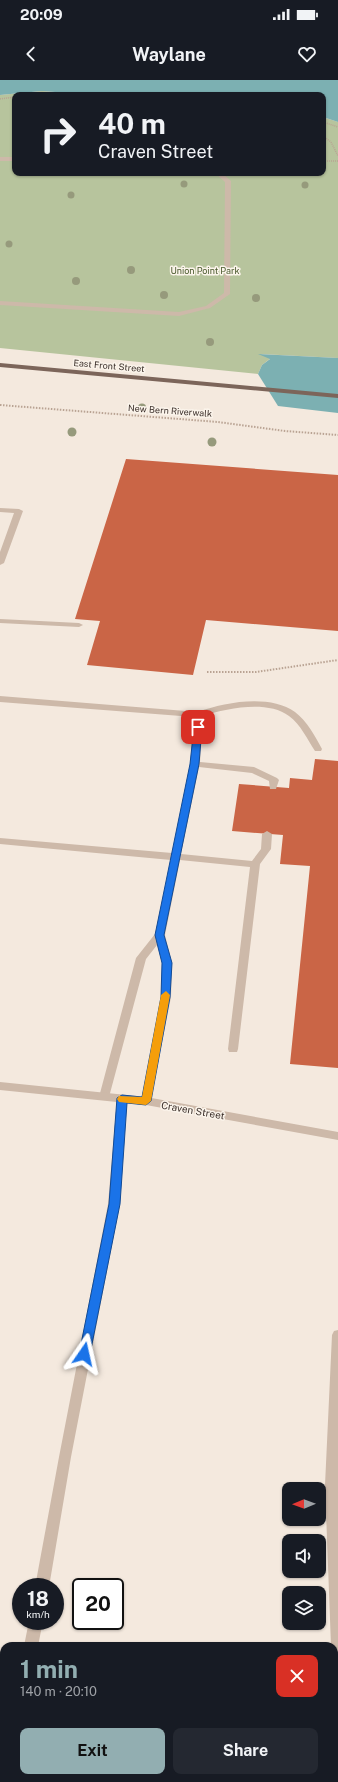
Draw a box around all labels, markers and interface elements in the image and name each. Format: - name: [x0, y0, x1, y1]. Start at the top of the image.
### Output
- text: 20:09: [20, 6, 63, 23]
- icon: back: [20, 43, 42, 65]
- icon: heart: [296, 43, 318, 65]
- text: Waylane: [132, 44, 206, 65]
- text: 40 m: [98, 107, 166, 140]
- icon: right: [32, 108, 84, 160]
- text: Craven Street: [98, 141, 213, 162]
- park label: Union Point Park: [170, 265, 240, 276]
- street label: East Front Street: [73, 357, 146, 374]
- street label: New Bern Riverwalk: [128, 402, 212, 419]
- pin: [181, 710, 215, 744]
- icon: arrive: [187, 716, 209, 738]
- street label: Craven Street: [160, 1099, 226, 1121]
- position arrow: [63, 1333, 105, 1375]
- north arrow: [282, 1482, 326, 1526]
- map controls: [282, 1482, 326, 1630]
- button: sound: [282, 1534, 326, 1578]
- speed limit sign: 20: [72, 1578, 124, 1630]
- button: layers: [282, 1586, 326, 1630]
- text: 18: [27, 1587, 49, 1611]
- text: km/h: [26, 1608, 50, 1620]
- text: 1 min: [20, 1655, 78, 1683]
- button: close: [276, 1655, 318, 1697]
- text: 140 m · 20:10: [20, 1684, 97, 1699]
- button: Exit: [20, 1728, 165, 1774]
- button: Share: [173, 1728, 318, 1774]

